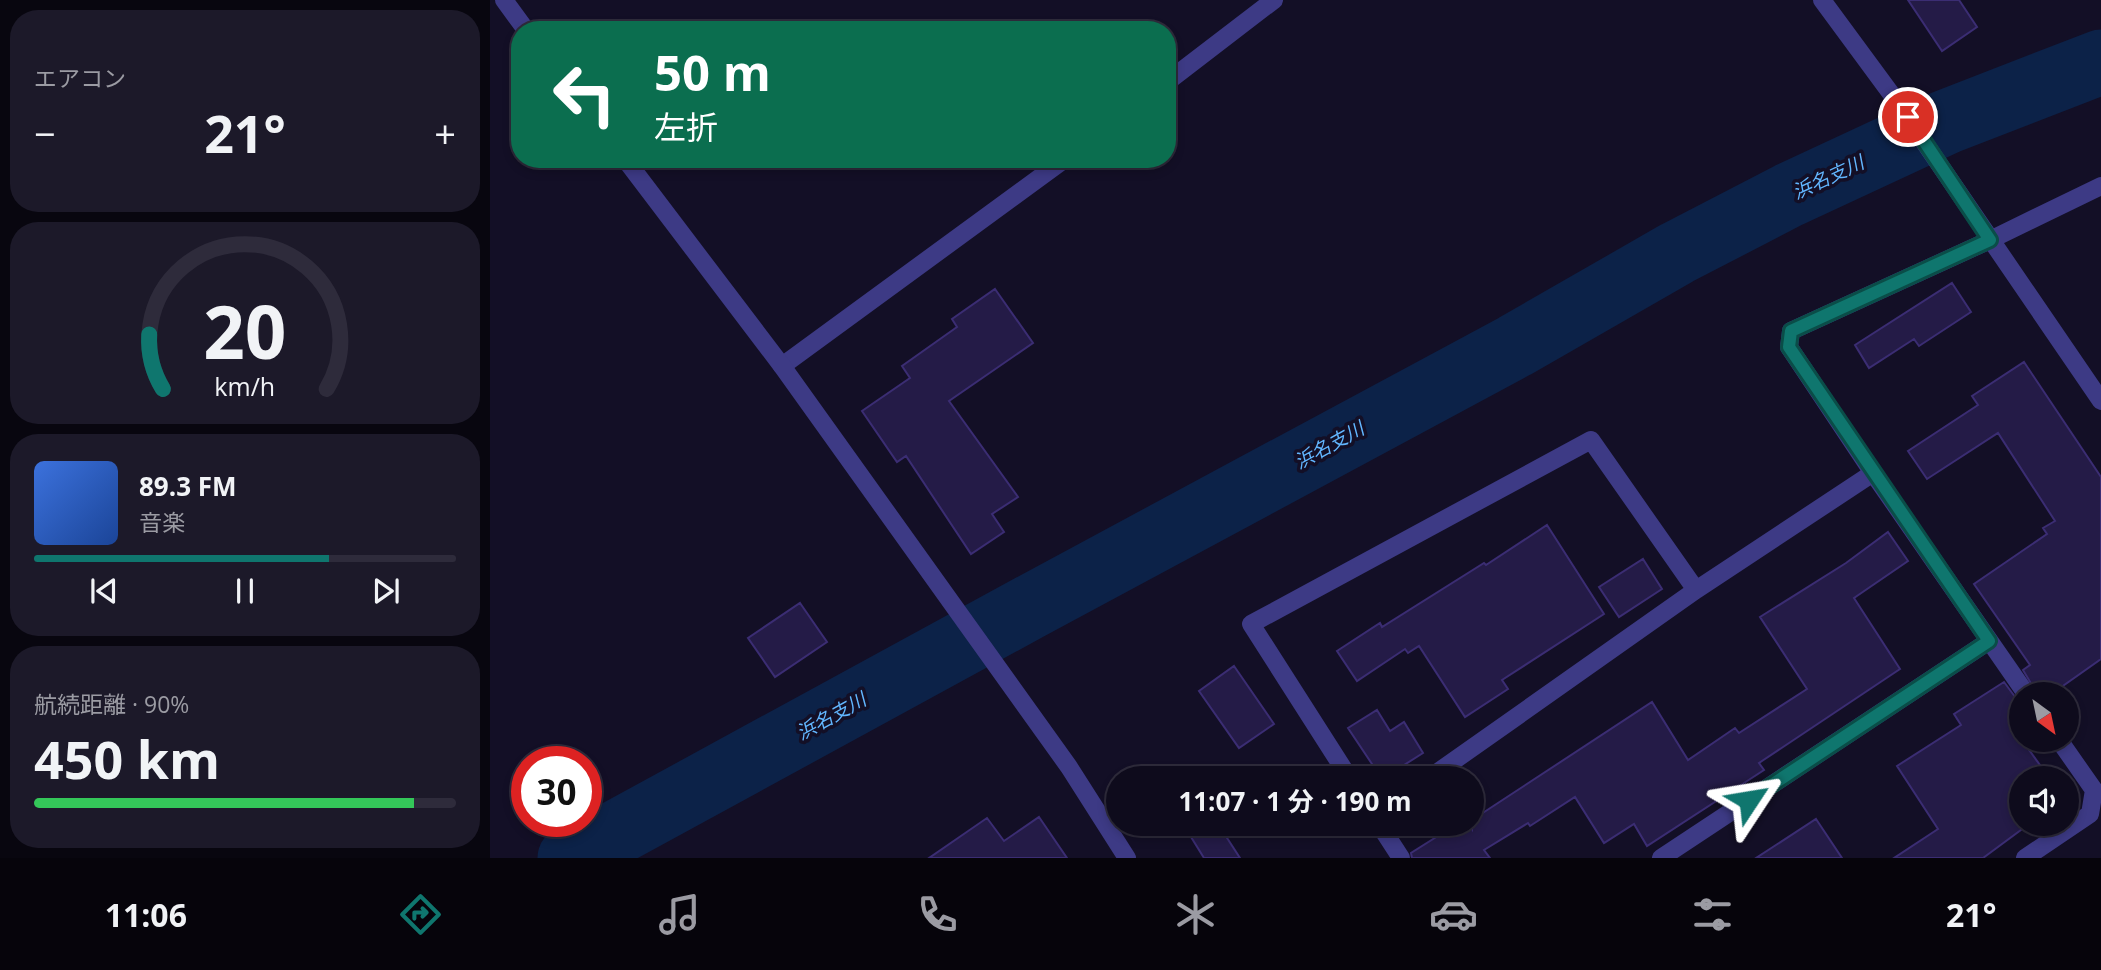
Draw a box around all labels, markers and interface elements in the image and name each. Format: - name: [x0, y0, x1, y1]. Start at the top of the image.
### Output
- text: 50 m: [654, 39, 771, 105]
- icon: left: [539, 49, 630, 140]
- text: エアコン: [34, 62, 126, 94]
- pin: [1878, 87, 1938, 147]
- text: 21°: [204, 97, 286, 168]
- icon: arrive: [1889, 98, 1927, 136]
- text: 左折: [654, 105, 718, 148]
- text: −: [34, 107, 56, 159]
- text: +: [434, 107, 456, 159]
- water label: 浜名支川: [1788, 148, 1870, 205]
- text: 20: [203, 281, 287, 380]
- text: km/h: [215, 369, 275, 403]
- water label: 浜名支川: [1289, 414, 1370, 475]
- text: 89.3 FM: [139, 468, 237, 504]
- text: 音楽: [139, 506, 185, 538]
- icon: previous: [85, 572, 123, 610]
- icon: pause: [226, 572, 264, 610]
- icon: next: [367, 572, 405, 610]
- north arrow: [2009, 682, 2079, 752]
- map controls: [2009, 682, 2079, 836]
- water label: 浜名支川: [791, 685, 872, 746]
- text: 航続距離 · 90%: [34, 688, 189, 720]
- text: 450 km: [34, 723, 220, 794]
- speed limit sign: 30: [511, 746, 602, 837]
- position arrow: [1712, 763, 1786, 837]
- button: sound: [2009, 766, 2079, 836]
- text: 11:07 · 1 分 · 190 m: [1178, 783, 1412, 819]
- icon: directions: [396, 890, 445, 939]
- icon: music: [655, 890, 704, 939]
- icon: phone: [913, 890, 962, 939]
- icon: climate: [1171, 890, 1220, 939]
- icon: car: [1429, 890, 1478, 939]
- icon: filters: [1688, 890, 1737, 939]
- text: 11:06: [105, 893, 187, 936]
- text: 21°: [1946, 893, 1996, 936]

